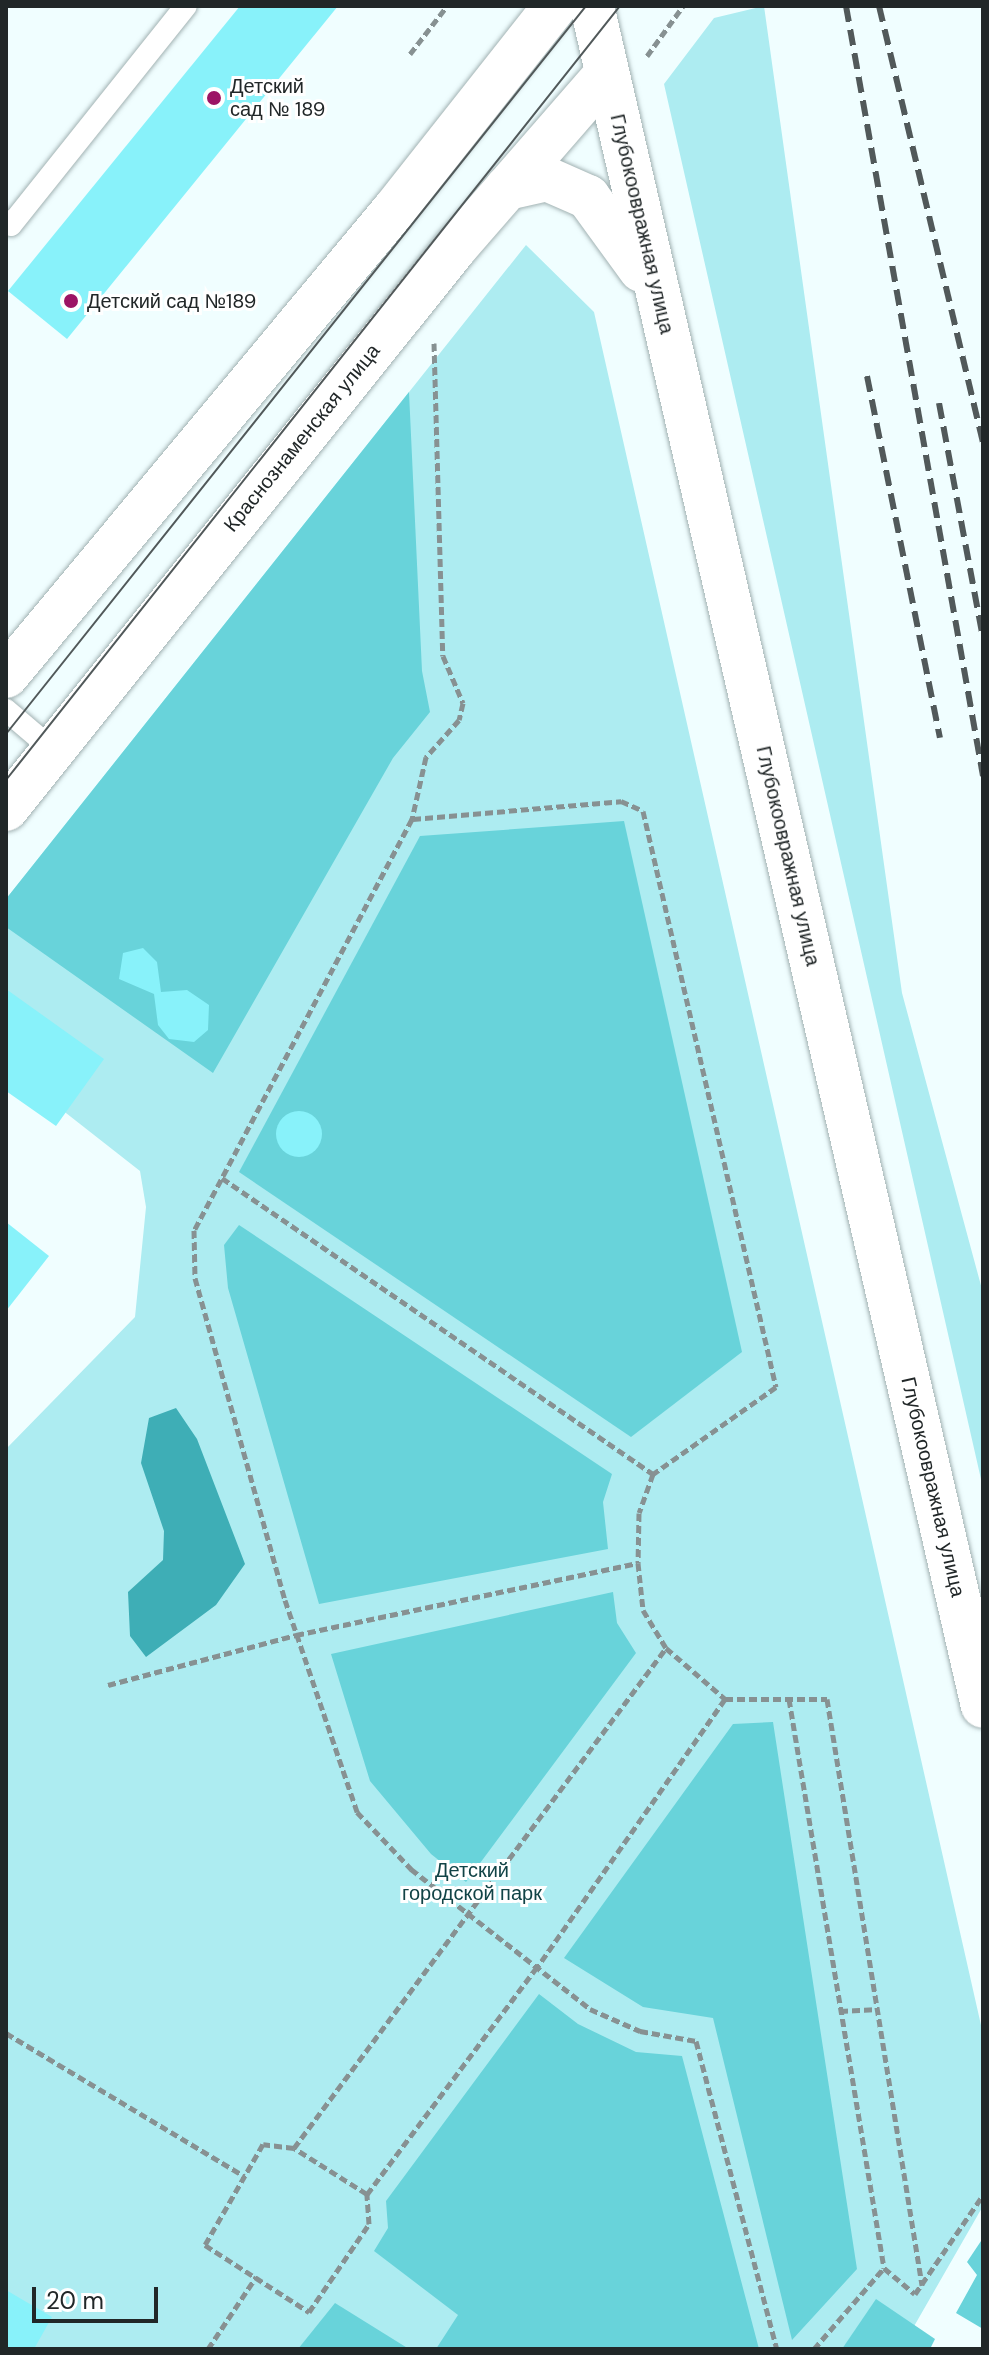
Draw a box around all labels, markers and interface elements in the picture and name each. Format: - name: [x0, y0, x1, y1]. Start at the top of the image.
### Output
- place label: Детский сад № 189: [230, 74, 325, 121]
- marker: Детский сад № 189: [205, 89, 223, 107]
- street label: Глубокоовражная улица: [605, 112, 679, 336]
- place label: Детский сад №189: [87, 289, 256, 313]
- marker: Детский сад №189: [62, 292, 80, 310]
- street label: Краснознаменская улица: [219, 339, 385, 537]
- street label: Глубокоовражная улица: [751, 744, 825, 968]
- street label: Глубокоовражная улица: [896, 1375, 970, 1599]
- park label: Детский городской парк: [402, 1859, 542, 1906]
- scale bar: [36, 2271, 162, 2321]
- text: 20 m: [46, 2285, 104, 2316]

